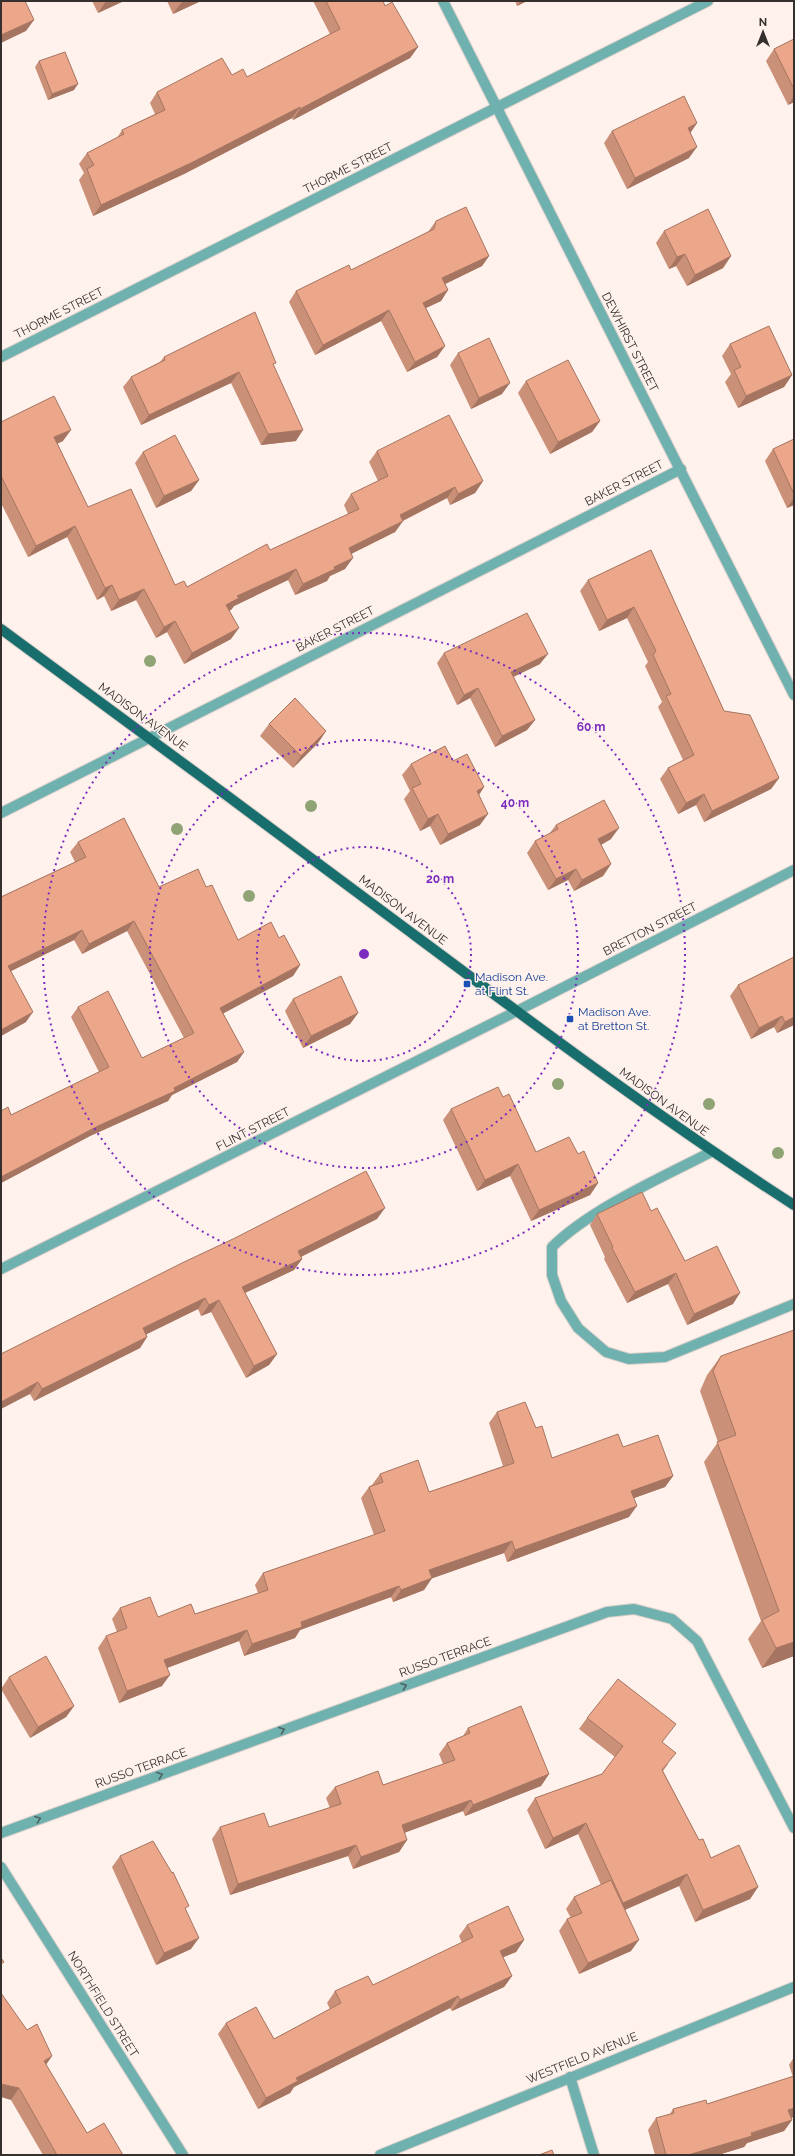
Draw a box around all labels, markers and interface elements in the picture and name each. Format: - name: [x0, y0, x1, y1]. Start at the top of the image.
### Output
- north arrow: [743, 12, 783, 52]
- text: N: [759, 16, 767, 29]
- street label: THORME STREET: [301, 139, 396, 197]
- street label: THORME STREET: [12, 284, 107, 342]
- street label: DEWHIRST STREET: [599, 290, 661, 395]
- street label: BAKER STREET: [582, 457, 666, 509]
- street label: BAKER STREET: [293, 603, 377, 655]
- street label: MADISON AVENUE: [96, 680, 190, 754]
- text: 60 m: [577, 720, 605, 734]
- text: 40 m: [501, 796, 529, 810]
- street label: MADISON AVENUE: [356, 872, 450, 948]
- text: 20 m: [426, 872, 454, 886]
- street label: BRETTON STREET: [601, 899, 700, 959]
- centre of rings: [357, 947, 371, 961]
- place label: Madison Ave. at Flint St.: [475, 970, 548, 998]
- marker: Madison Ave. at Flint St.: [462, 979, 472, 989]
- place label: Madison Ave. at Bretton St.: [578, 1005, 651, 1033]
- marker: Madison Ave. at Bretton St.: [565, 1014, 575, 1024]
- street label: MADISON AVENUE: [617, 1065, 711, 1139]
- street label: FLINT STREET: [214, 1104, 293, 1154]
- street label: RUSSO TERRACE: [397, 1634, 493, 1680]
- one-way arrow: [400, 1682, 407, 1690]
- one-way arrow: [278, 1727, 285, 1735]
- street label: RUSSO TERRACE: [93, 1745, 189, 1791]
- one-way arrow: [156, 1771, 163, 1779]
- one-way arrow: [34, 1816, 41, 1824]
- street label: NORTHFIELD STREET: [65, 1948, 142, 2060]
- street label: WESTFIELD AVENUE: [524, 2029, 640, 2087]

